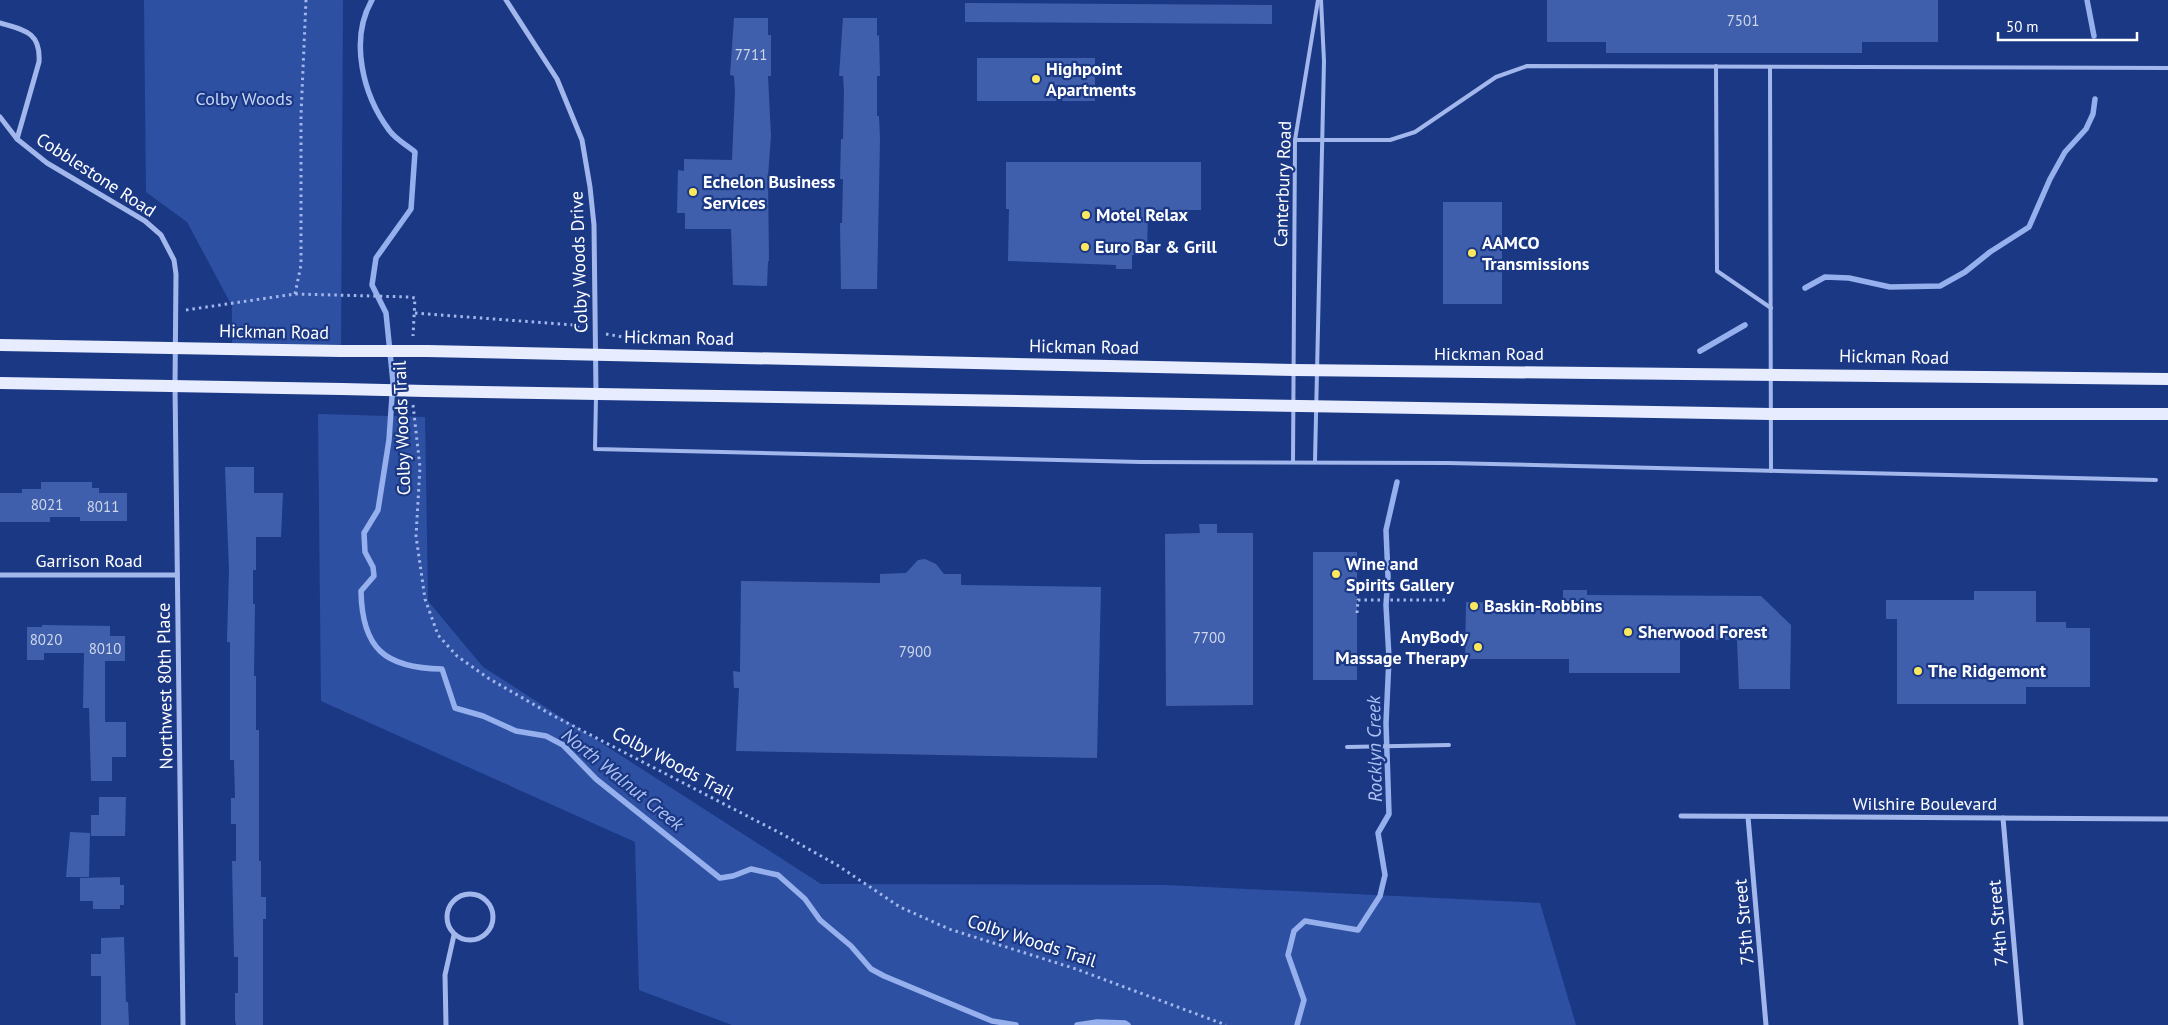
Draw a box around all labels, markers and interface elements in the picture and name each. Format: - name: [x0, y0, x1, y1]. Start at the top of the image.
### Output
- scale bar: [1998, 10, 2137, 42]
- house number: 7501: [1727, 11, 1759, 30]
- text: 50 m: [2006, 17, 2039, 36]
- house number: 7711: [735, 45, 767, 64]
- place label: Highpoint Apartments: [1046, 57, 1136, 101]
- marker: Highpoint Apartments: [1030, 73, 1042, 85]
- park label: Colby Woods: [196, 87, 292, 110]
- street label: Canterbury Road: [1269, 121, 1296, 247]
- street label: Cobblestone Road: [32, 127, 160, 222]
- place label: Echelon Business Services: [703, 170, 836, 214]
- marker: Echelon Business Services: [687, 186, 699, 198]
- street label: Colby Woods Drive: [565, 191, 592, 333]
- place label: Motel Relax: [1096, 203, 1189, 226]
- marker: Motel Relax: [1080, 209, 1092, 221]
- place label: AAMCO Transmissions: [1482, 231, 1590, 275]
- place label: Euro Bar & Grill: [1095, 235, 1217, 258]
- marker: Euro Bar & Grill: [1079, 241, 1091, 253]
- marker: AAMCO Transmissions: [1466, 247, 1478, 259]
- street label: Hickman Road: [219, 319, 329, 344]
- street label: Hickman Road: [624, 325, 734, 350]
- street label: Hickman Road: [1029, 334, 1139, 359]
- street label: Hickman Road: [1434, 342, 1544, 365]
- street label: Hickman Road: [1839, 344, 1949, 369]
- street label: Colby Woods Trail: [388, 360, 415, 496]
- house number: 8021: [31, 495, 63, 514]
- house number: 8011: [87, 497, 119, 516]
- street label: Garrison Road: [36, 549, 143, 572]
- place label: Wine and Spirits Gallery: [1346, 552, 1454, 596]
- marker: Wine and Spirits Gallery: [1330, 568, 1342, 580]
- place label: Baskin-Robbins: [1484, 594, 1603, 617]
- marker: Baskin-Robbins: [1468, 600, 1480, 612]
- street label: Northwest 80th Place: [152, 603, 177, 769]
- place label: Sherwood Forest: [1638, 620, 1768, 643]
- place label: AnyBody Massage Therapy: [1335, 625, 1468, 669]
- marker: Sherwood Forest: [1622, 626, 1634, 638]
- house number: 7700: [1193, 628, 1225, 647]
- house number: 8020: [30, 630, 62, 649]
- house number: 8010: [89, 639, 121, 658]
- marker: AnyBody Massage Therapy: [1472, 641, 1484, 653]
- house number: 7900: [899, 642, 931, 661]
- place label: The Ridgemont: [1928, 659, 2047, 682]
- marker: The Ridgemont: [1912, 665, 1924, 677]
- water label: Rocklyn Creek: [1361, 694, 1387, 802]
- street label: Colby Woods Trail: [608, 721, 739, 805]
- water label: North Walnut Creek: [557, 722, 690, 836]
- street label: Wilshire Boulevard: [1853, 792, 1997, 815]
- street label: 75th Street: [1728, 878, 1759, 966]
- street label: 74th Street: [1982, 879, 2013, 967]
- street label: Colby Woods Trail: [965, 909, 1100, 972]

